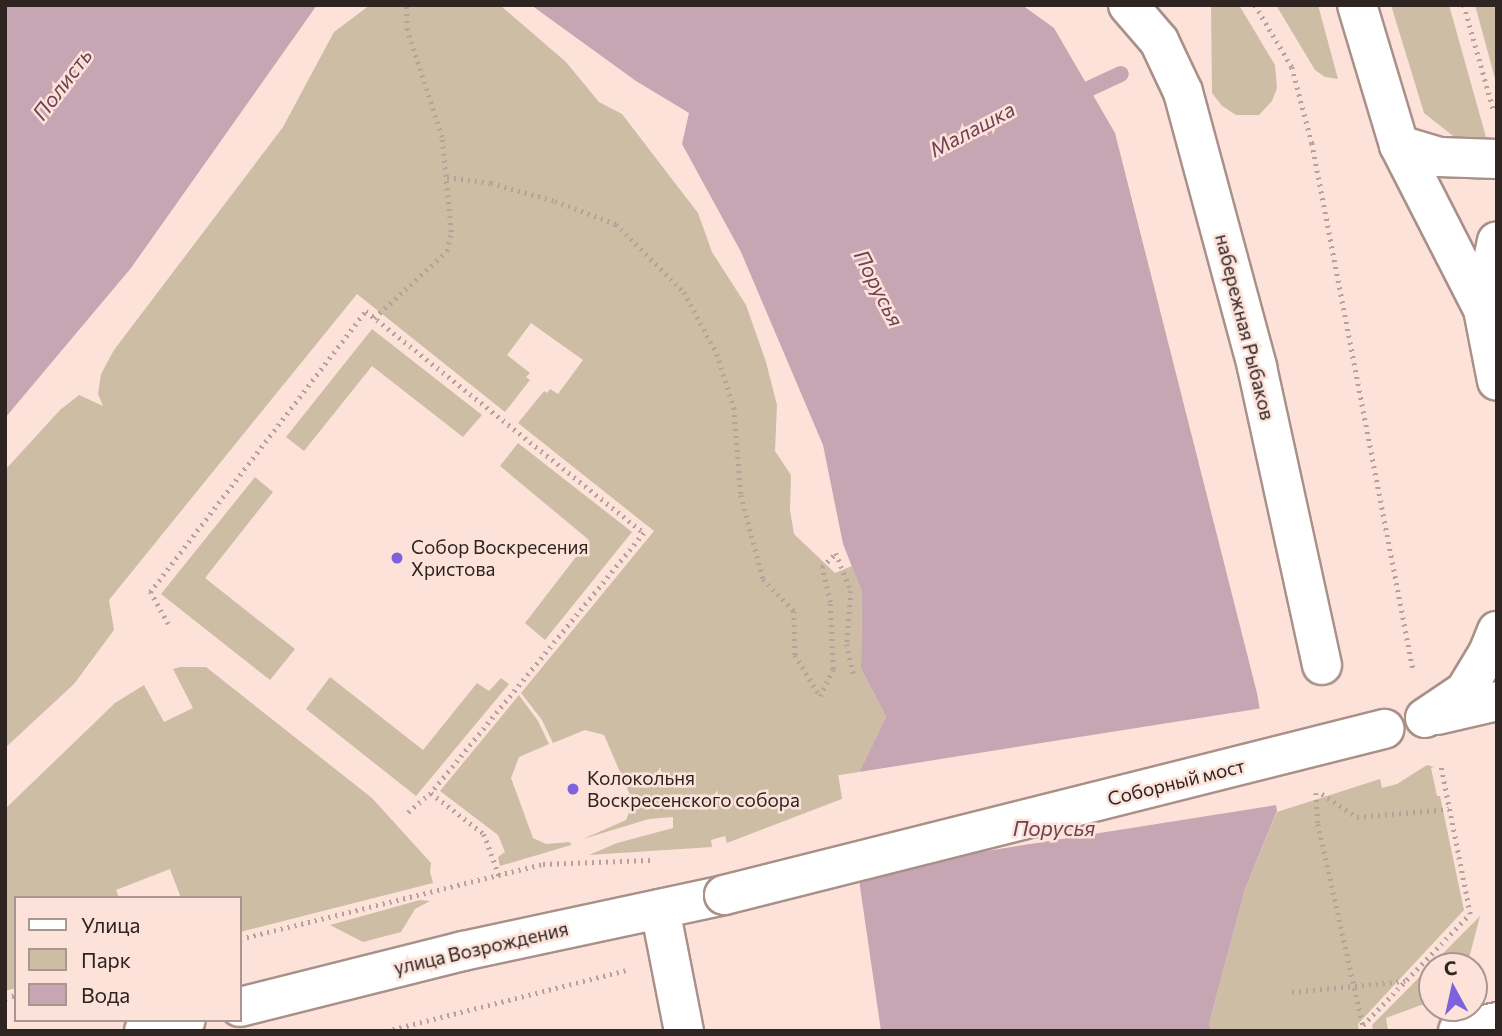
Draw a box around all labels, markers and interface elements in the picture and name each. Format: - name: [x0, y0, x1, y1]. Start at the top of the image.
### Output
- water label: Полисть: [27, 43, 97, 125]
- water label: Малашка: [925, 96, 1019, 162]
- street label: набережная Рыбаков: [1211, 232, 1279, 422]
- water label: Порусья: [849, 245, 909, 331]
- place label: Собор Воскресения Христова: [411, 536, 588, 580]
- marker: Собор Воскресения Христова: [389, 550, 405, 566]
- street label: Соборный мост: [1105, 754, 1247, 810]
- place label: Колокольня Воскресенского собора: [587, 767, 800, 811]
- marker: Колокольня Воскресенского собора: [565, 781, 581, 797]
- water label: Порусья: [1013, 815, 1095, 841]
- legend: [14, 896, 242, 1022]
- text: Улица: [81, 912, 140, 937]
- street label: улица Возрождения: [392, 917, 570, 979]
- text: Парк: [81, 947, 131, 972]
- north arrow: [1418, 952, 1488, 1022]
- text: С: [1442, 955, 1458, 980]
- text: Вода: [81, 982, 130, 1007]

